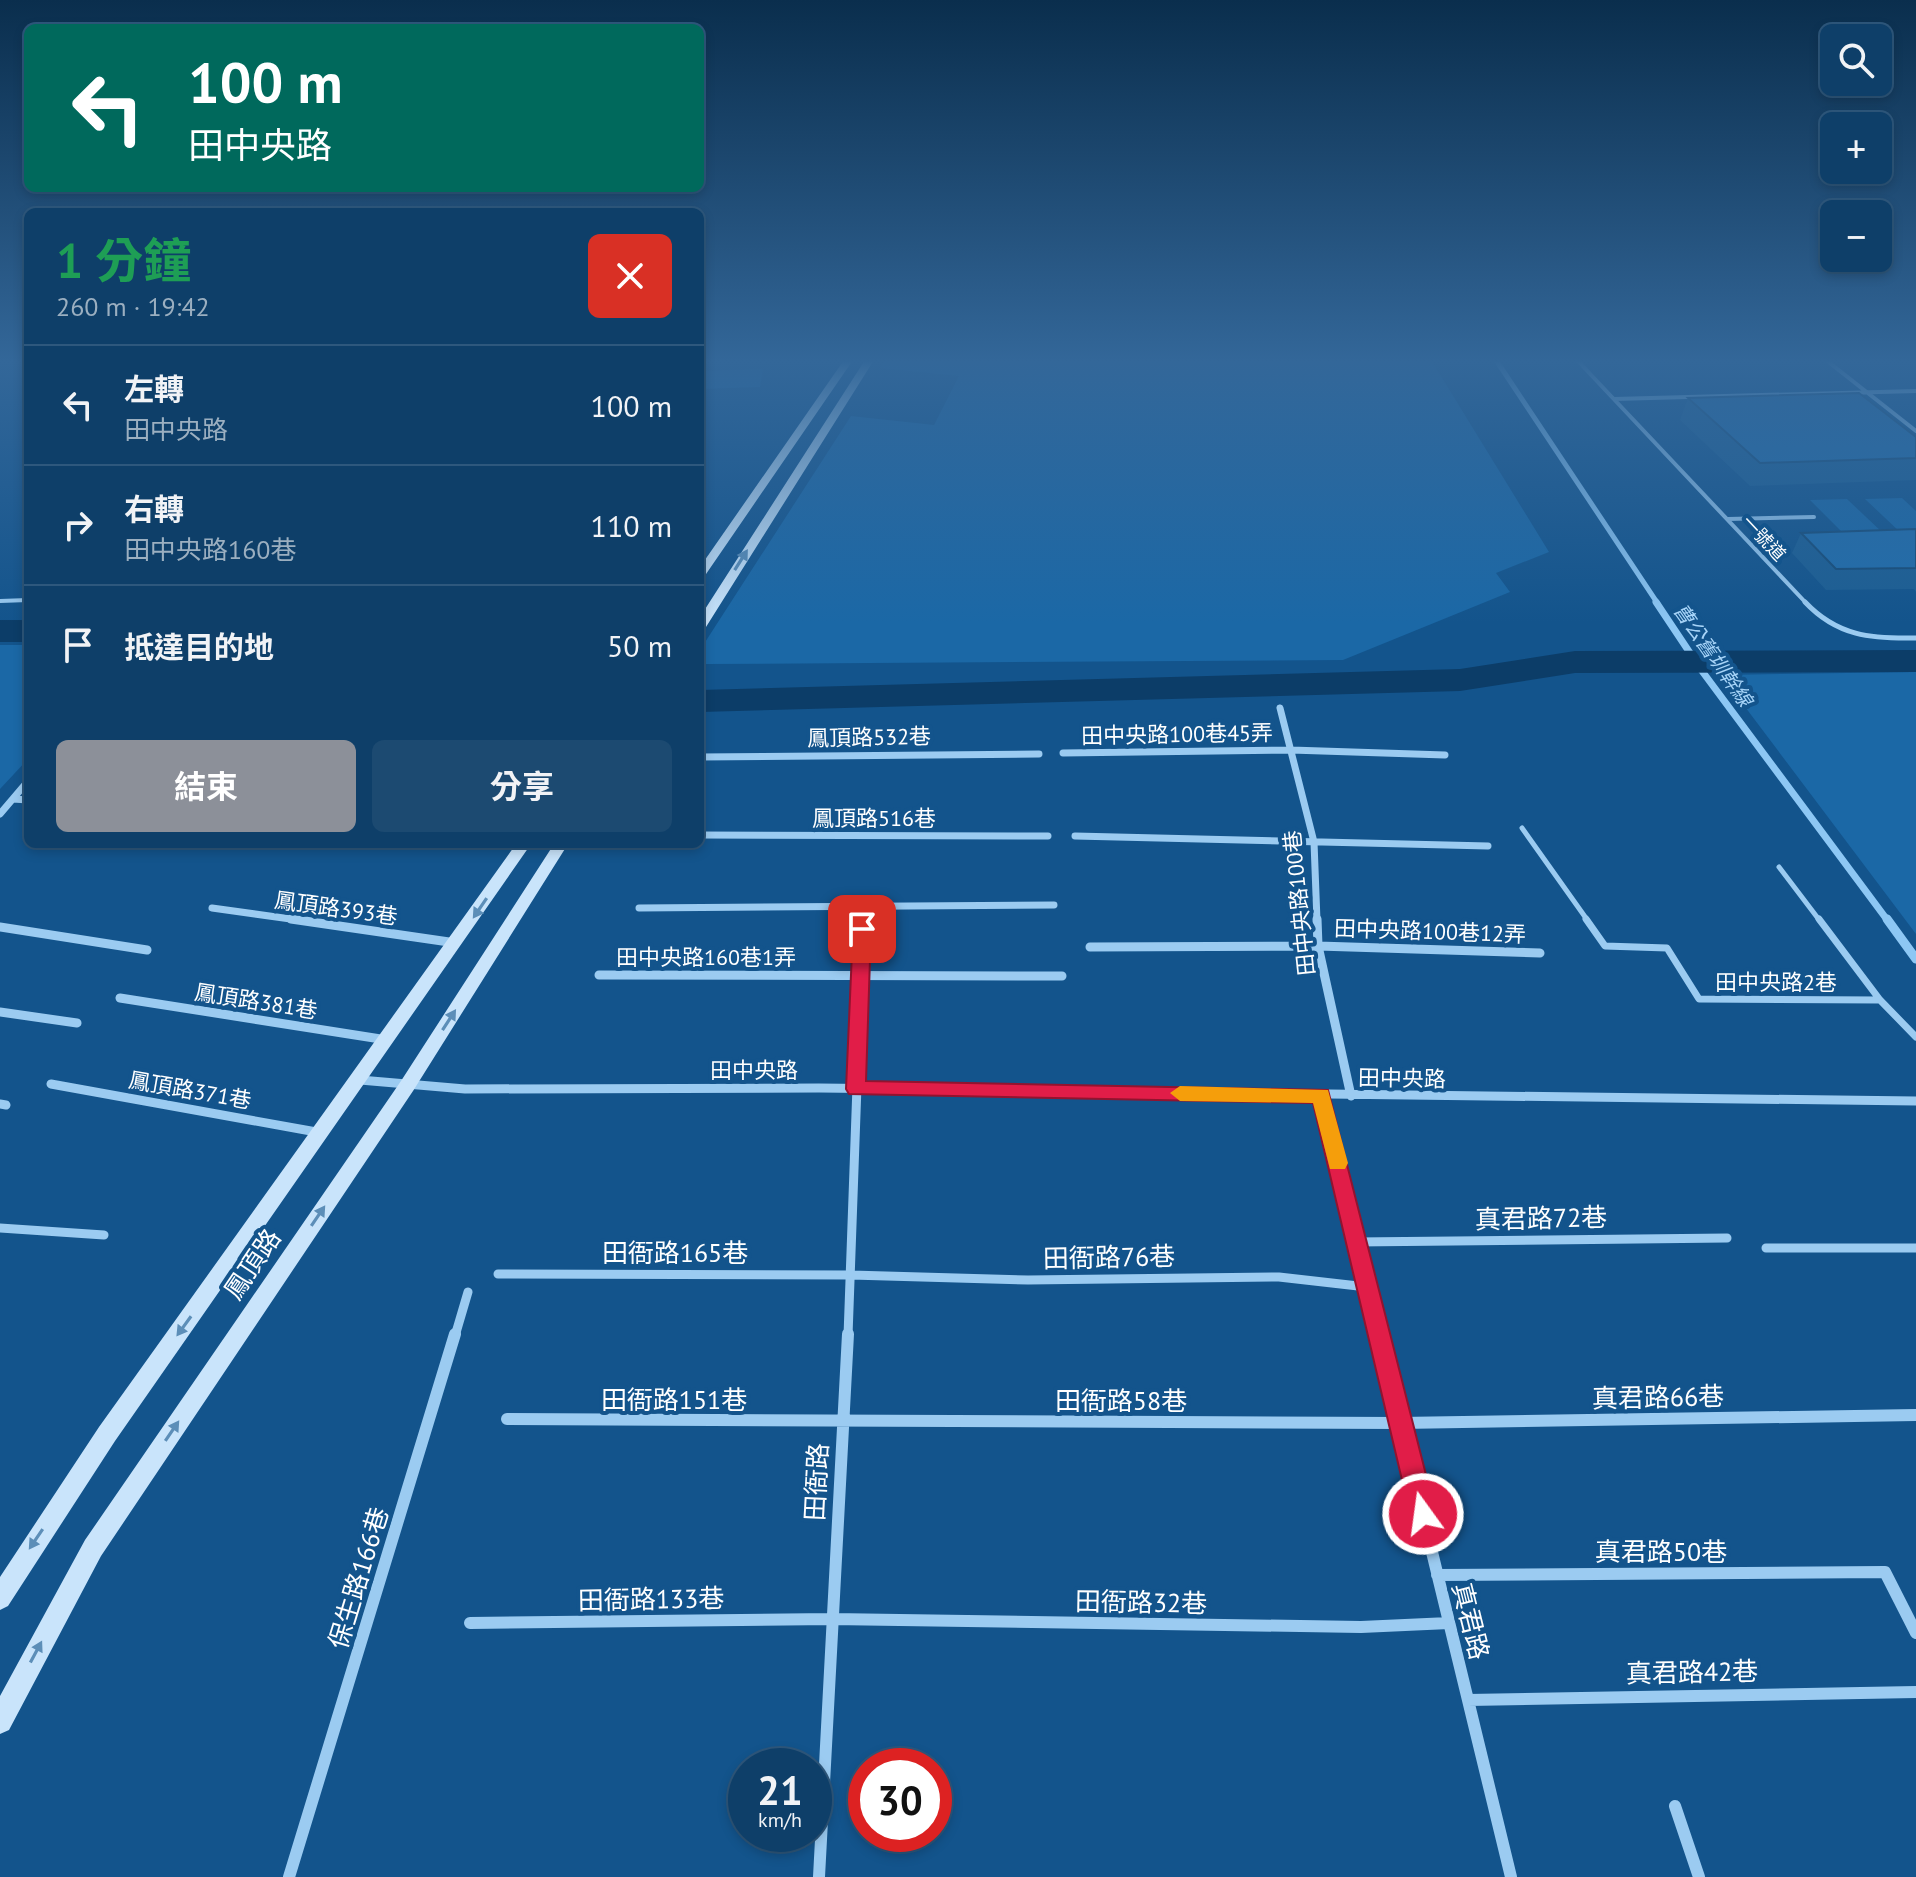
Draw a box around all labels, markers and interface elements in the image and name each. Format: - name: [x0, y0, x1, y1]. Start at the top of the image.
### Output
- map controls: [1820, 24, 1892, 272]
- button: search: [1820, 24, 1892, 96]
- text: 100 m: [188, 46, 343, 118]
- icon: left: [56, 56, 160, 160]
- button: +: [1820, 112, 1892, 184]
- text: 田中央路: [188, 121, 332, 168]
- button: −: [1820, 200, 1892, 272]
- text: 1 分鐘: [56, 229, 191, 291]
- button: close: [588, 234, 672, 318]
- text: 260 m · 19:42: [56, 290, 210, 323]
- text: 左轉: [124, 369, 184, 408]
- icon: left: [56, 383, 100, 427]
- text: 100 m: [591, 386, 672, 425]
- text: 田中央路: [124, 413, 228, 446]
- text: 右轉: [124, 489, 184, 528]
- icon: right: [56, 503, 100, 547]
- text: 110 m: [591, 506, 672, 545]
- street label: 一號道: [1737, 510, 1791, 566]
- text: 田中央路160巷: [124, 533, 297, 566]
- one-way arrow: [734, 549, 748, 571]
- water label: 曹公舊圳幹線: [1668, 598, 1759, 713]
- icon: arrive: [56, 623, 100, 667]
- text: 50 m: [607, 626, 672, 665]
- text: 抵達目的地: [124, 627, 274, 666]
- street label: 田中央路100巷45弄: [1081, 718, 1273, 750]
- street label: 鳳頂路532巷: [807, 722, 931, 752]
- button: 結束: [56, 740, 356, 832]
- button: 分享: [372, 740, 672, 832]
- street label: 鳳頂路516巷: [812, 804, 936, 832]
- street label: 田中央路100巷: [1277, 829, 1321, 977]
- street label: 鳳頂路393巷: [273, 886, 399, 930]
- pin: [828, 895, 896, 963]
- one-way arrow: [473, 898, 488, 919]
- icon: arrive: [840, 907, 884, 951]
- street label: 田中央路100巷12弄: [1334, 914, 1526, 948]
- street label: 田中央路160巷1弄: [616, 943, 796, 971]
- street label: 田中央路2巷: [1715, 968, 1837, 996]
- street label: 鳳頂路381巷: [193, 977, 319, 1025]
- one-way arrow: [442, 1009, 456, 1031]
- street label: 田中央路: [710, 1056, 798, 1084]
- street label: 田中央路: [1358, 1063, 1446, 1093]
- street label: 鳳頂路371巷: [127, 1065, 253, 1115]
- street label: 真君路72巷: [1475, 1200, 1607, 1236]
- one-way arrow: [311, 1205, 325, 1227]
- street label: 鳳頂路: [217, 1222, 287, 1306]
- street label: 田衙路165巷: [602, 1236, 748, 1269]
- street label: 田衙路76巷: [1043, 1239, 1175, 1275]
- one-way arrow: [177, 1315, 193, 1336]
- street label: 真君路66巷: [1592, 1379, 1724, 1415]
- street label: 田衙路151巷: [601, 1383, 747, 1416]
- street label: 田衙路58巷: [1055, 1384, 1187, 1417]
- one-way arrow: [164, 1421, 179, 1442]
- street label: 田衙路: [797, 1442, 835, 1522]
- position arrow: [1381, 1472, 1465, 1556]
- street label: 保生路166巷: [321, 1503, 395, 1653]
- one-way arrow: [29, 1529, 44, 1550]
- street label: 真君路50巷: [1595, 1535, 1727, 1568]
- street label: 真君路: [1446, 1579, 1496, 1663]
- street label: 田衙路133巷: [577, 1581, 725, 1617]
- street label: 田衙路32巷: [1075, 1584, 1207, 1620]
- one-way arrow: [30, 1641, 43, 1664]
- street label: 真君路42巷: [1626, 1654, 1758, 1690]
- speed limit sign: 30: [848, 1748, 952, 1852]
- text: 21: [757, 1764, 803, 1816]
- text: km/h: [758, 1807, 802, 1833]

